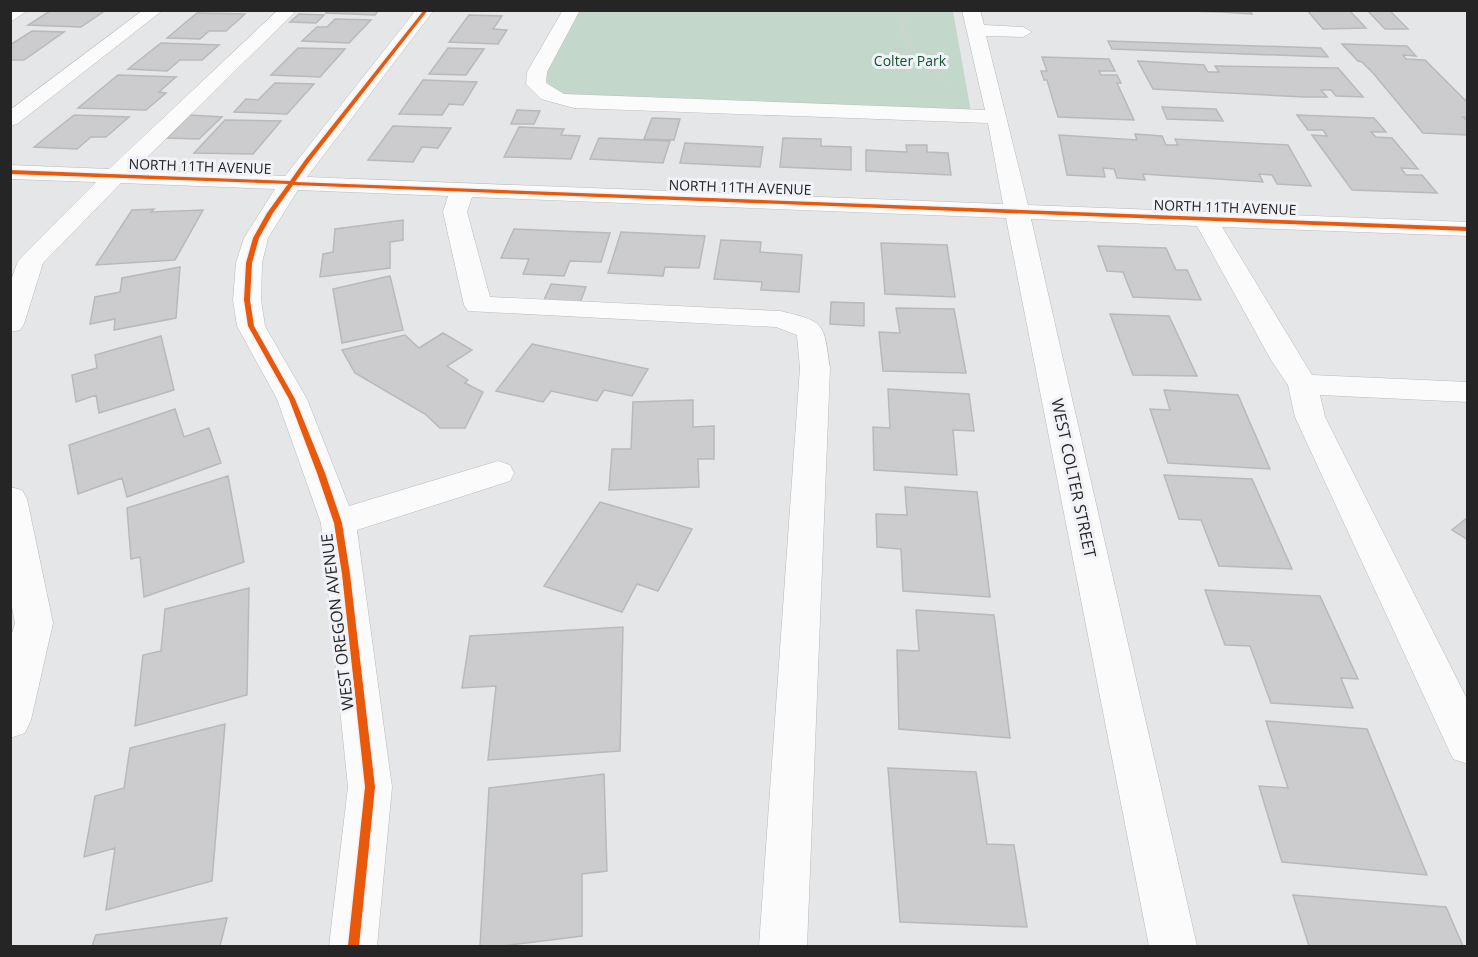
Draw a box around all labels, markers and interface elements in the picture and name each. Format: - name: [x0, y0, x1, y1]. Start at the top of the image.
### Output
- park label: Colter Park: [874, 51, 947, 70]
- street label: NORTH 11TH AVENUE: [128, 154, 272, 178]
- street label: NORTH 11TH AVENUE: [668, 175, 812, 199]
- street label: NORTH 11TH AVENUE: [1153, 195, 1297, 219]
- street label: WEST COLTER STREET: [1046, 396, 1102, 560]
- street label: WEST OREGON AVENUE: [315, 532, 359, 712]

